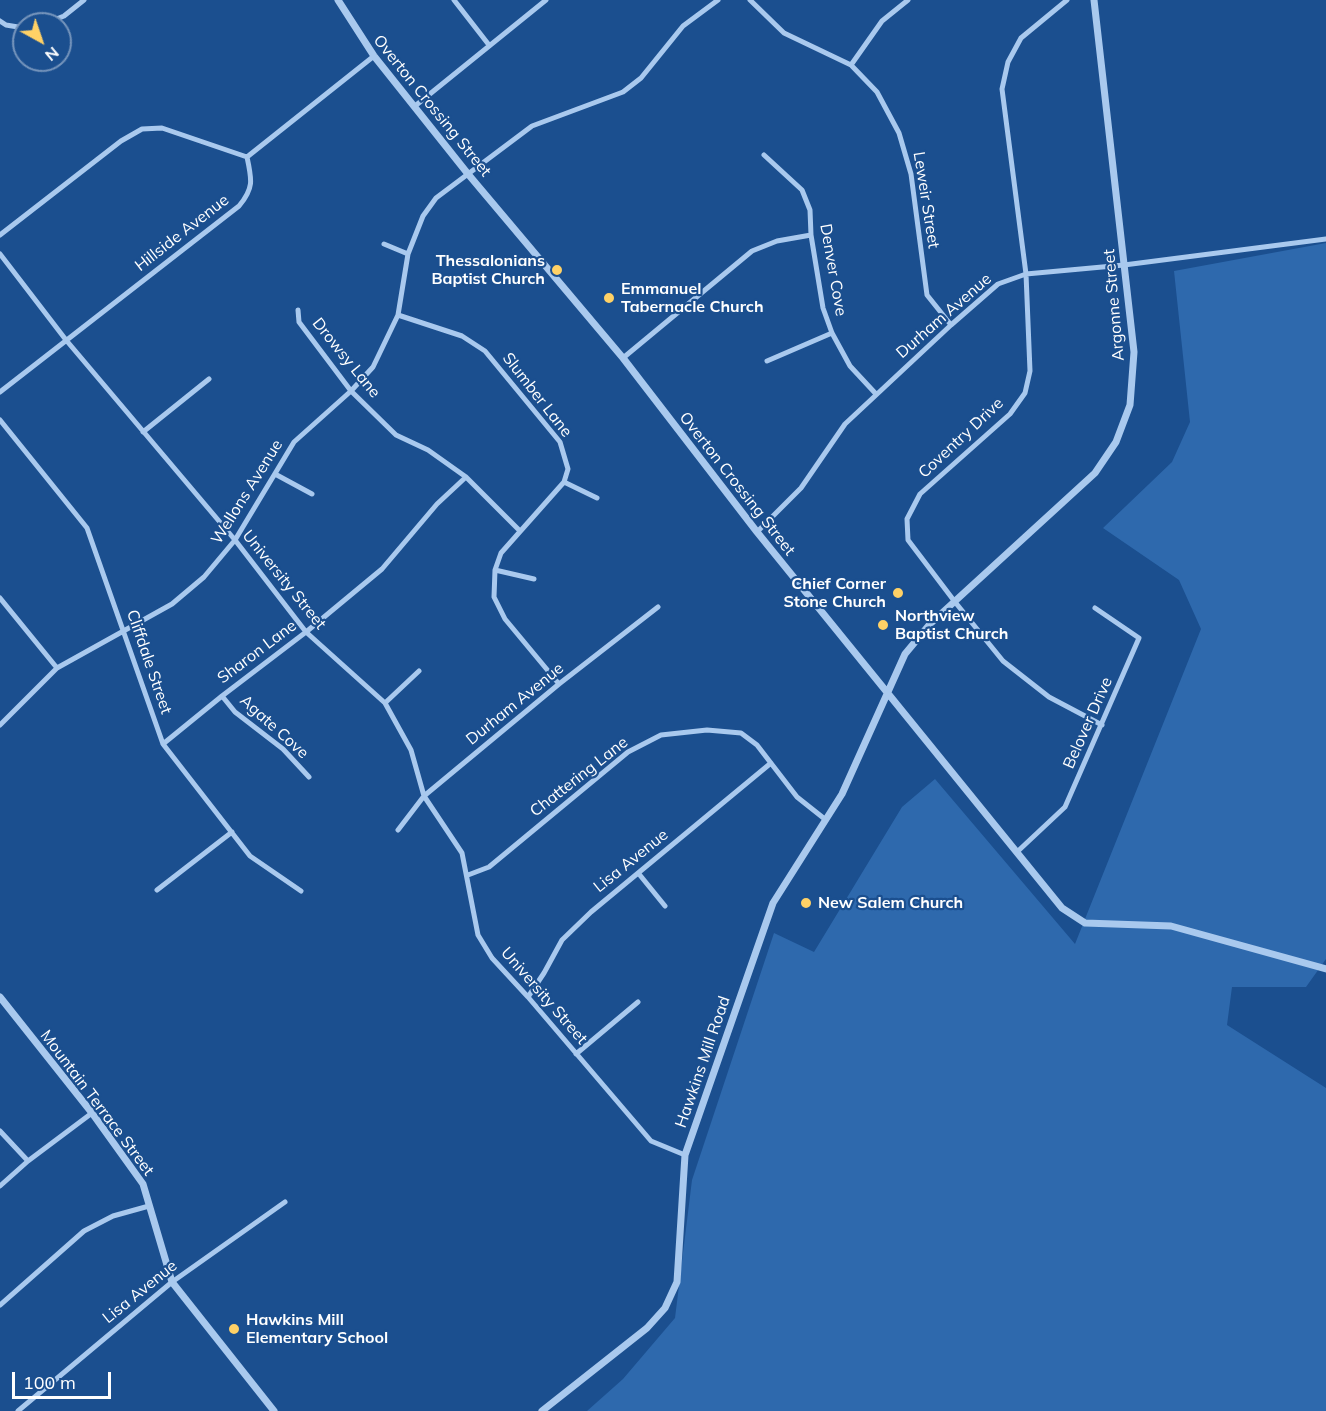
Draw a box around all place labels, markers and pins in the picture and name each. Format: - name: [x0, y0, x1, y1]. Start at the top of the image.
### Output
- place label: Thessalonians Baptist Church: [432, 251, 545, 289]
- marker: Thessalonians Baptist Church: [550, 263, 564, 277]
- place label: Emmanuel Tabernacle Church: [621, 279, 764, 317]
- marker: Emmanuel Tabernacle Church: [602, 291, 616, 305]
- place label: Chief Corner Stone Church: [783, 574, 886, 612]
- marker: Chief Corner Stone Church: [891, 586, 905, 600]
- place label: Northview Baptist Church: [895, 606, 1008, 644]
- marker: Northview Baptist Church: [876, 618, 890, 632]
- place label: New Salem Church: [818, 893, 963, 913]
- marker: New Salem Church: [799, 896, 813, 910]
- place label: Hawkins Mill Elementary School: [246, 1310, 388, 1348]
- marker: Hawkins Mill Elementary School: [227, 1322, 241, 1336]

